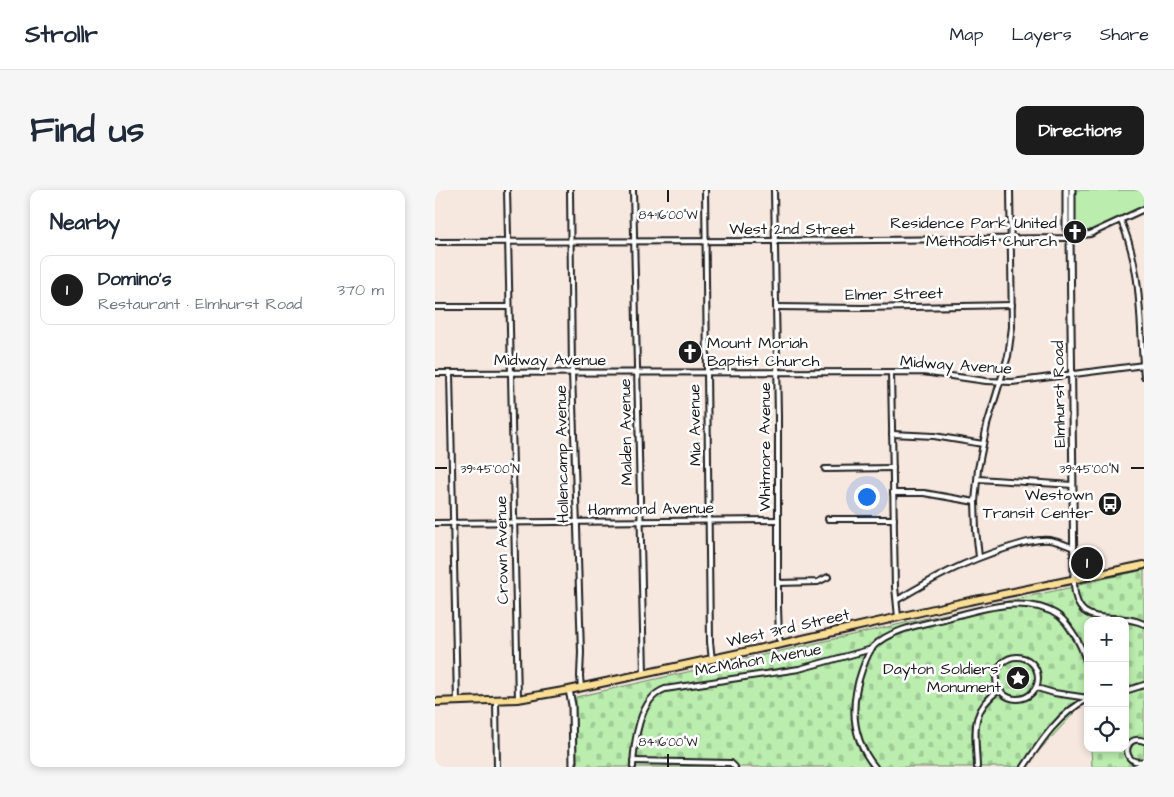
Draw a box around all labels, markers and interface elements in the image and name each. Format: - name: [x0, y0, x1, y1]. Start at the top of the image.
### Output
- text: Strollr: [25, 18, 98, 52]
- text: Map: [949, 22, 983, 47]
- text: Layers: [1011, 22, 1072, 47]
- text: Share: [1100, 22, 1149, 47]
- text: Find us: [30, 106, 144, 155]
- button: Directions: [1016, 106, 1144, 155]
- text: 84°16'00"W: [639, 207, 698, 224]
- text: Nearby: [50, 208, 120, 237]
- place label: Residence Park United Methodist Church: [890, 212, 1057, 252]
- street label: West 2nd Street: [729, 218, 855, 240]
- church icon: Residence Park United Methodist Church: [1062, 219, 1088, 245]
- text: Domino’s: [98, 266, 171, 293]
- text: 1: [66, 279, 68, 301]
- text: 370 m: [337, 279, 384, 301]
- street label: Elmer Street: [845, 282, 944, 306]
- text: Restaurant · Elmhurst Road: [98, 293, 302, 315]
- place label: Mount Moriah Baptist Church: [707, 332, 820, 372]
- church icon: Mount Moriah Baptist Church: [677, 339, 703, 365]
- street label: Elmhurst Road: [1047, 340, 1071, 448]
- street label: Midway Avenue: [494, 349, 606, 372]
- street label: Midway Avenue: [899, 350, 1013, 381]
- street label: Malden Avenue: [614, 378, 638, 486]
- street label: Whitmore Avenue: [754, 382, 776, 512]
- street label: Mia Avenue: [683, 383, 707, 466]
- street label: Hollencamp Avenue: [550, 384, 574, 523]
- text: 39°45'00"N: [460, 461, 520, 478]
- text: 39°45'00"N: [1059, 461, 1119, 478]
- your location: [854, 484, 880, 510]
- place label: Westown Transit Center: [983, 484, 1093, 524]
- bus stop icon: Westown Transit Center: [1097, 491, 1123, 517]
- street label: Crown Avenue: [490, 495, 514, 604]
- street label: Hammond Avenue: [588, 497, 715, 521]
- pin: 1: [1071, 544, 1103, 582]
- street label: West 3rd Street: [724, 603, 852, 653]
- map controls: [1084, 617, 1129, 752]
- button: +: [1084, 617, 1129, 662]
- street label: McMahon Avenue: [693, 638, 823, 682]
- place label: Dayton Soldiers’ Monument: [883, 658, 1002, 698]
- button: −: [1084, 662, 1129, 707]
- place icon: Dayton Soldiers’ Monument: [1005, 665, 1031, 691]
- button: locate: [1084, 707, 1129, 752]
- text: 84°16'00"W: [639, 734, 698, 751]

